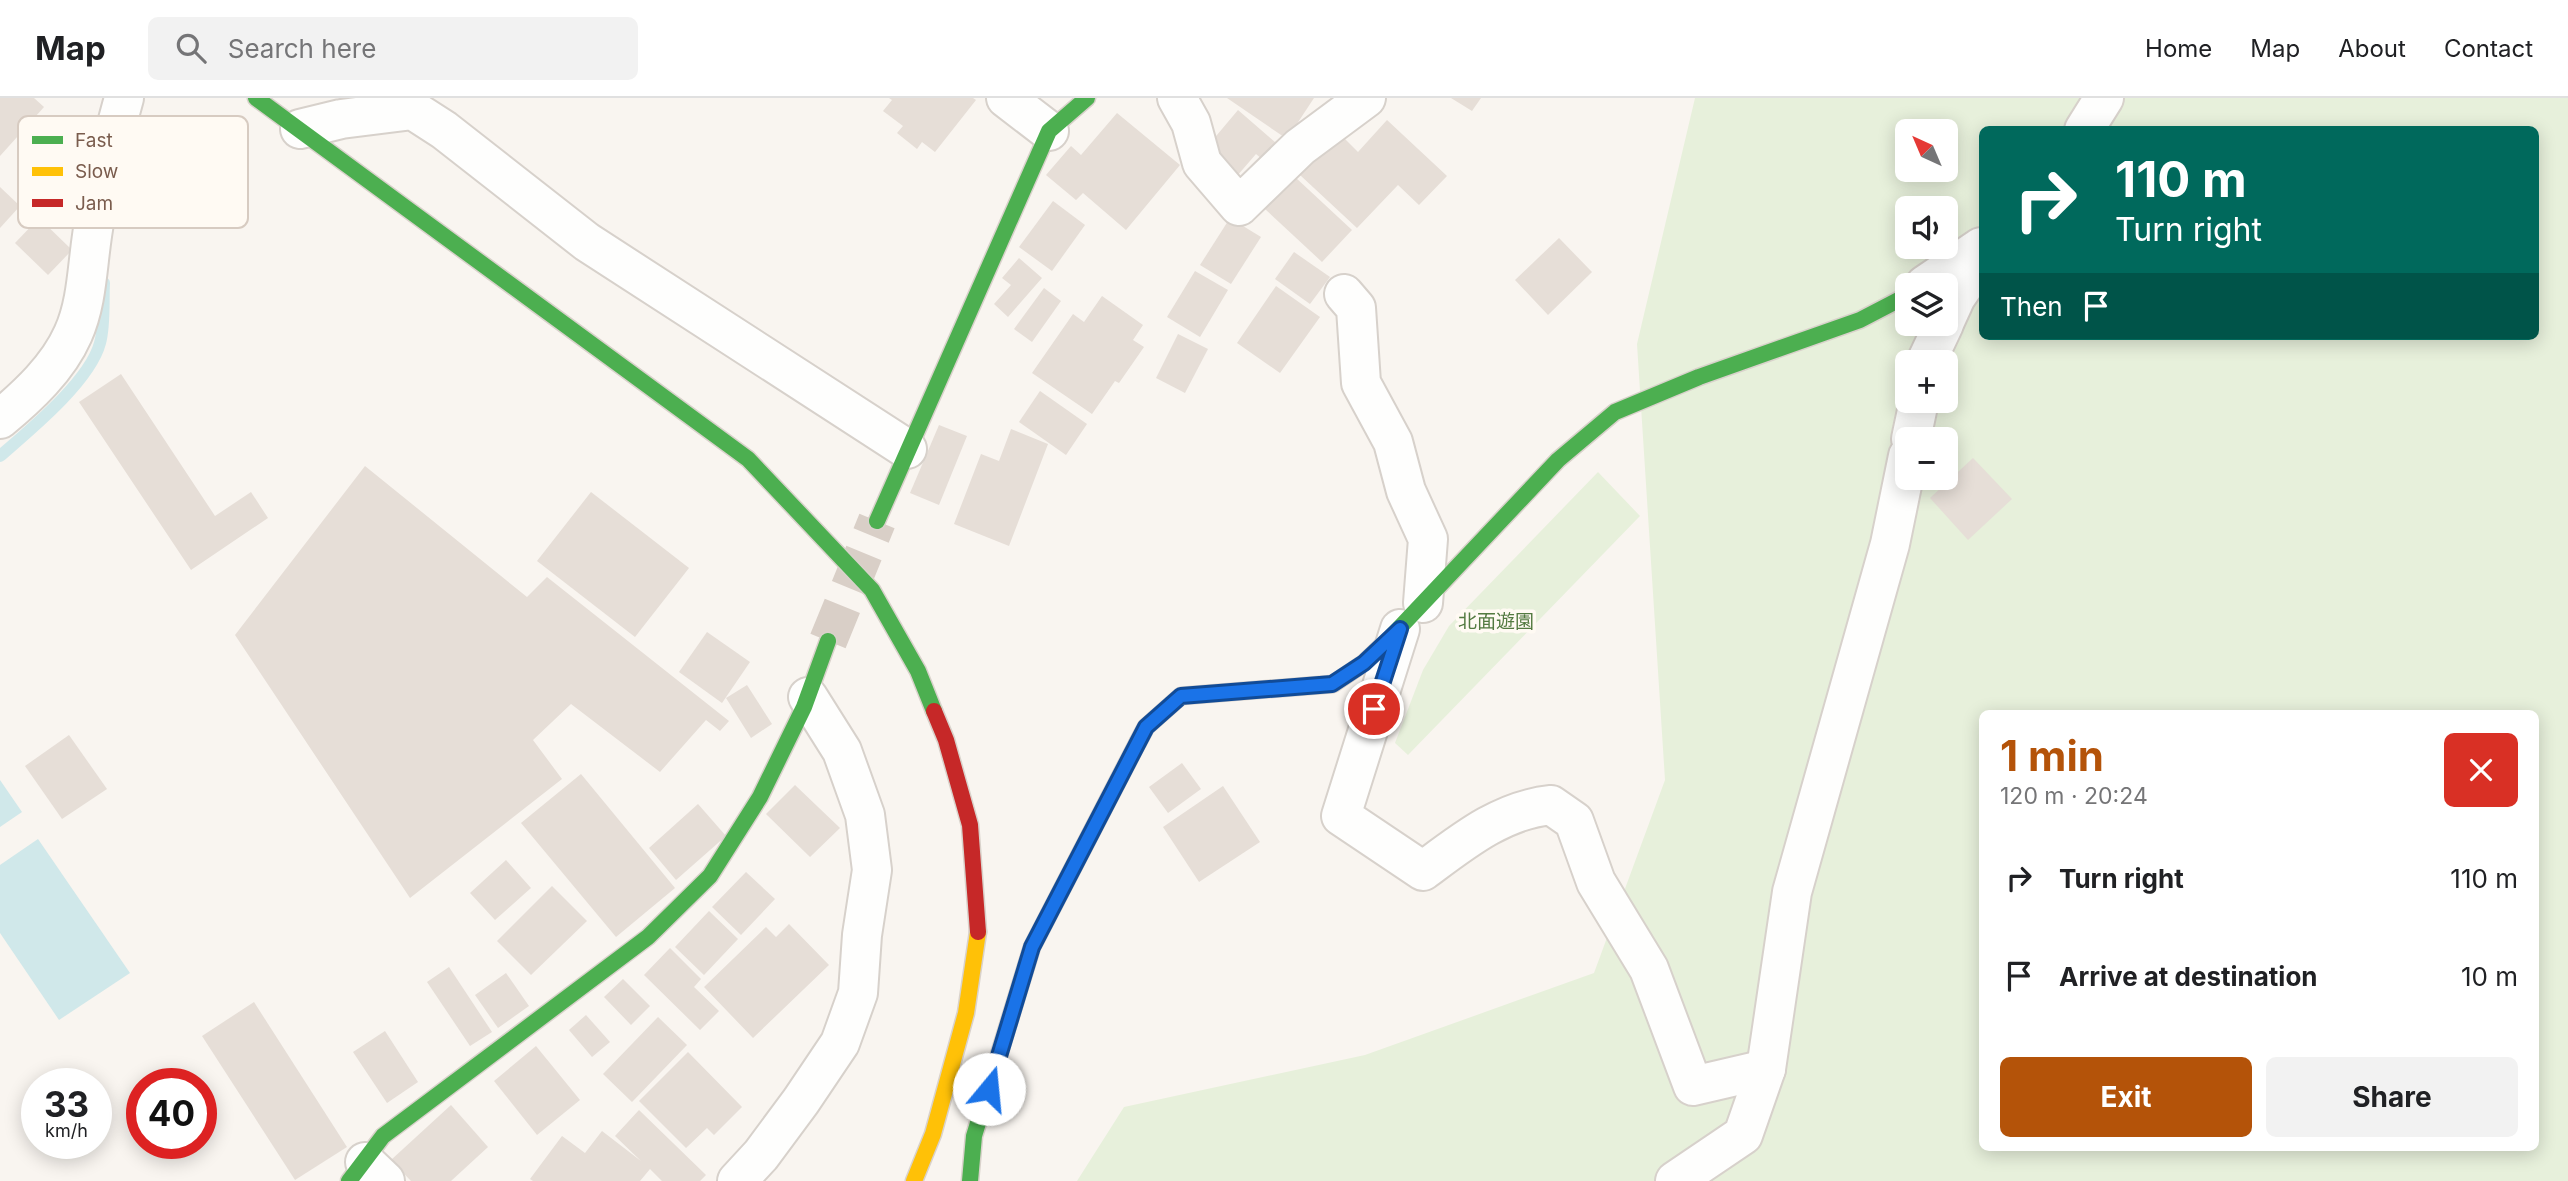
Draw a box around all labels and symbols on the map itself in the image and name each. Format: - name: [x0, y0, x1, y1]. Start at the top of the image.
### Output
- legend: [18, 116, 248, 228]
- north arrow: [1895, 119, 1958, 182]
- text: Fast: [75, 129, 113, 152]
- text: Slow: [75, 160, 118, 183]
- text: Jam: [75, 192, 113, 215]
- park label: 北面遊園: [1458, 610, 1534, 633]
- pin: [1344, 679, 1404, 739]
- position arrow: [952, 1052, 1026, 1126]
- speed limit sign: 40: [126, 1068, 217, 1159]

